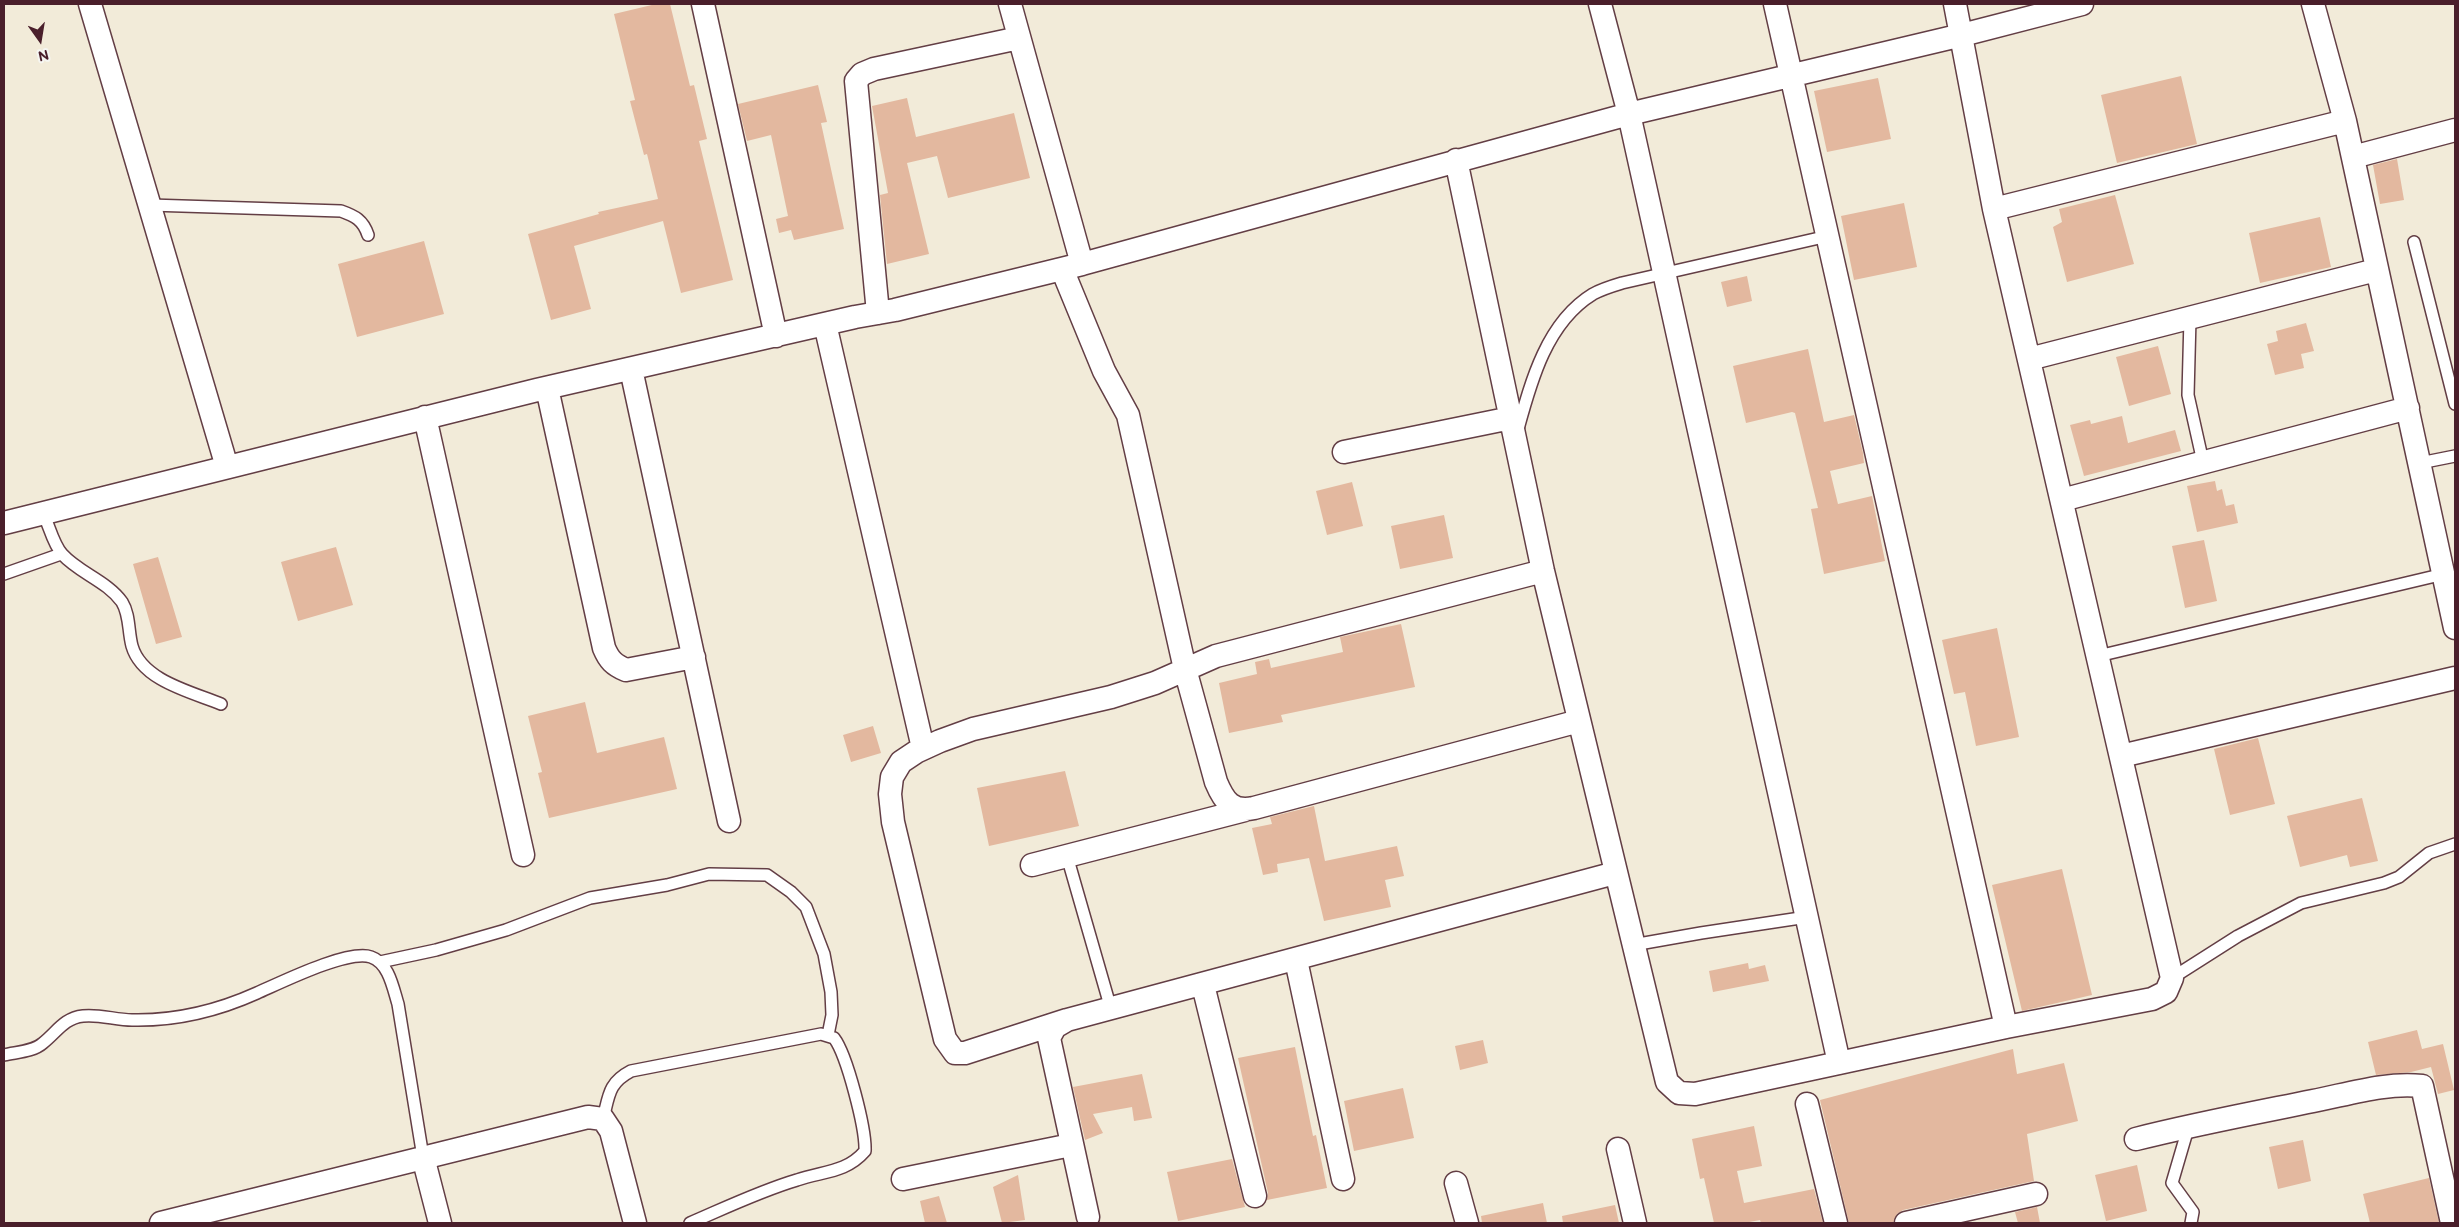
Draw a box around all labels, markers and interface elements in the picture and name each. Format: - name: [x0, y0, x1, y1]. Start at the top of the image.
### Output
- north arrow: [15, 15, 65, 65]
- text: N: [36, 46, 51, 65]

